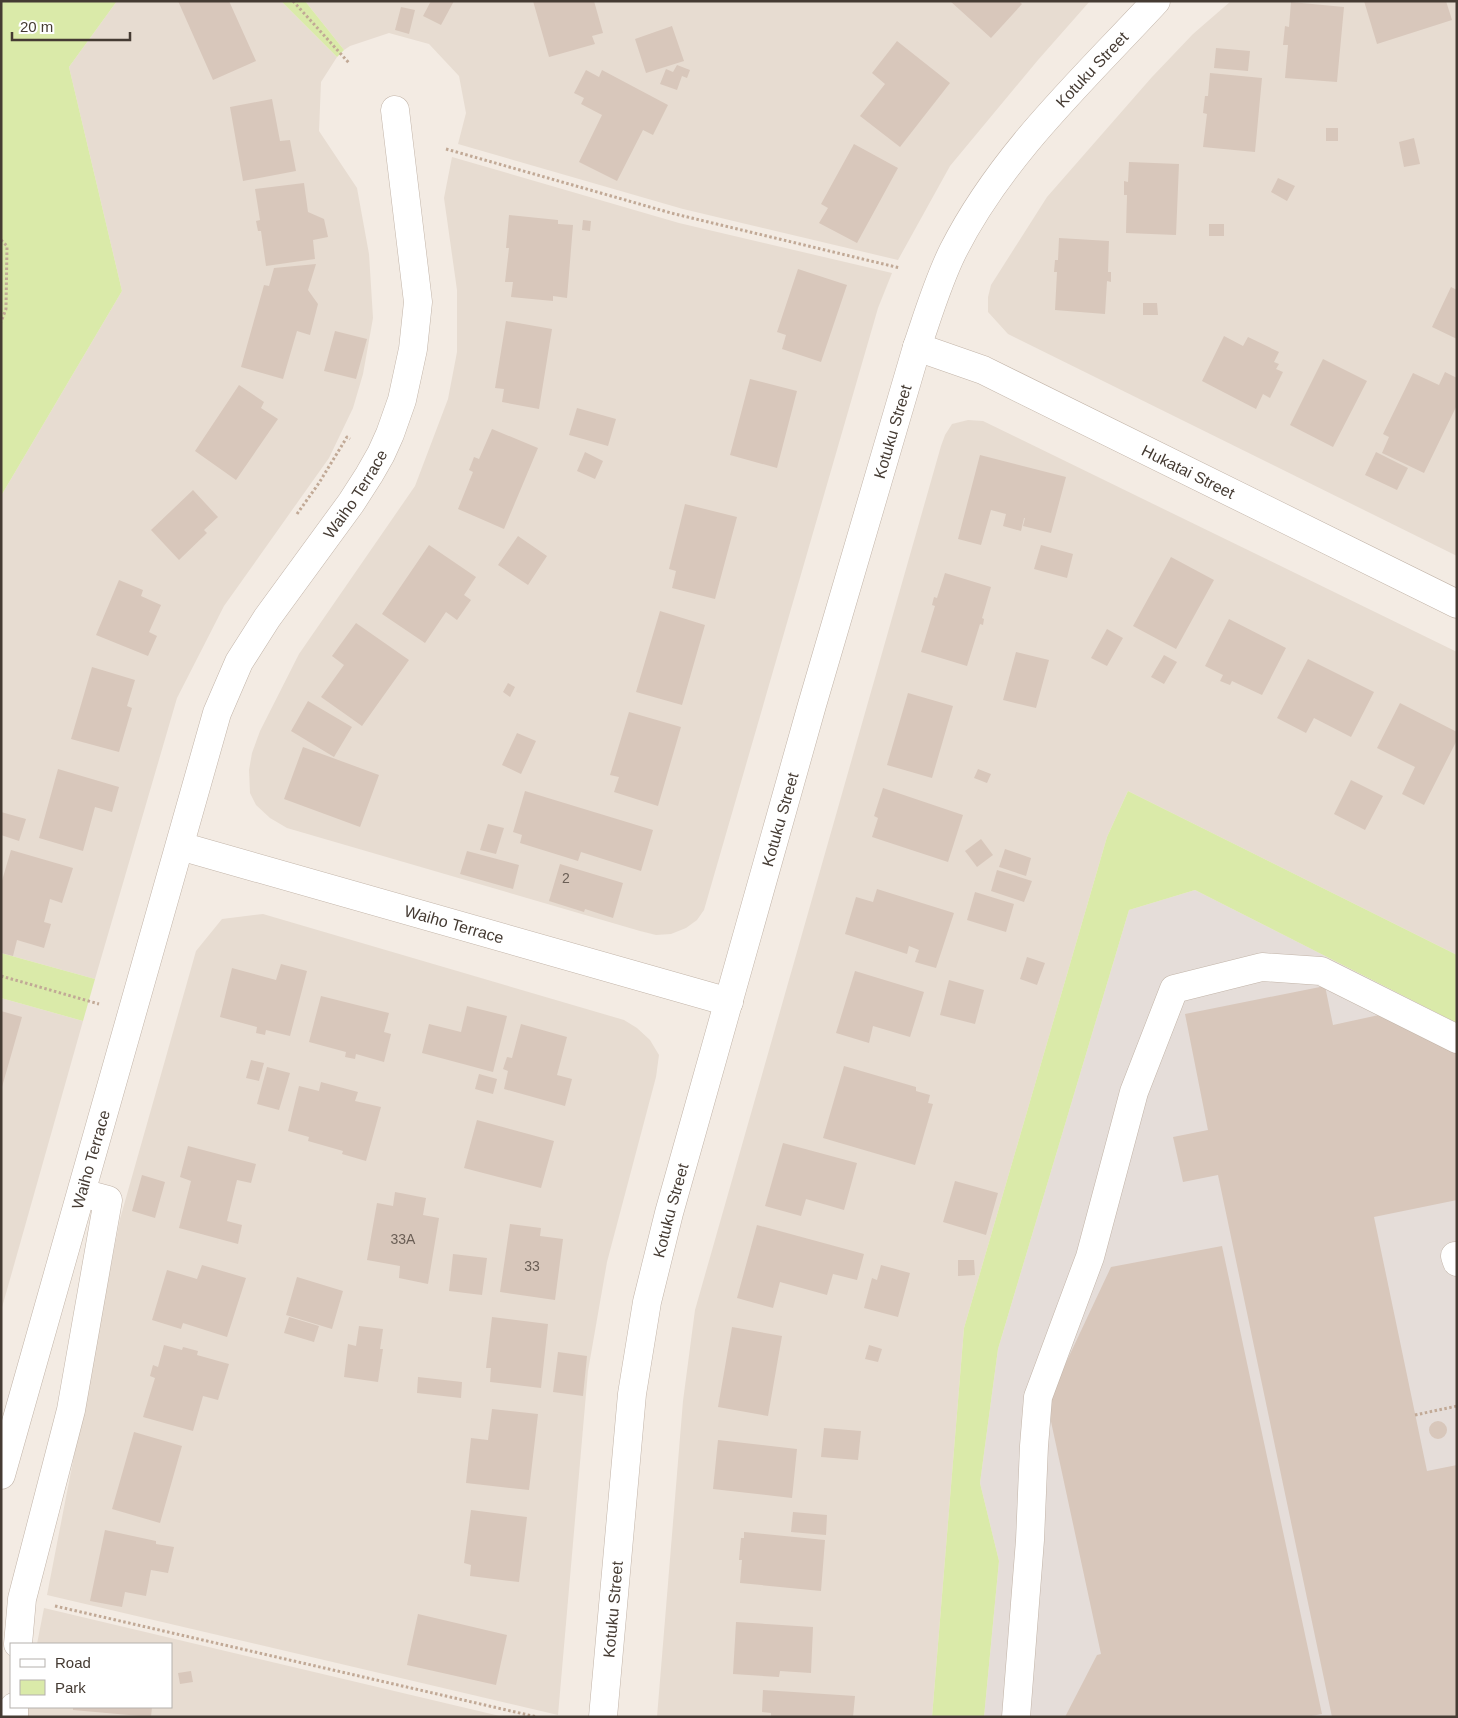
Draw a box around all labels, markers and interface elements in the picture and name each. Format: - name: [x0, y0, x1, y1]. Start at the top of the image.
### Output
- scale bar: [12, 10, 130, 42]
- text: 20 m: [20, 18, 53, 35]
- street label: Kotuku Street: [1052, 28, 1131, 110]
- street label: Kotuku Street: [870, 382, 914, 480]
- street label: Hukatai Street: [1139, 441, 1238, 502]
- street label: Waiho Terrace: [320, 447, 390, 541]
- street label: Kotuku Street: [758, 770, 801, 868]
- house number: 2: [562, 870, 570, 886]
- street label: Waiho Terrace: [403, 902, 506, 946]
- street label: Waiho Terrace: [68, 1108, 113, 1211]
- street label: Kotuku Street: [650, 1161, 691, 1259]
- house number: 33A: [391, 1231, 416, 1247]
- house number: 33: [524, 1258, 540, 1274]
- street label: Kotuku Street: [600, 1560, 626, 1659]
- legend: [10, 1643, 172, 1708]
- text: Road: [55, 1654, 91, 1671]
- text: Park: [55, 1679, 86, 1696]

